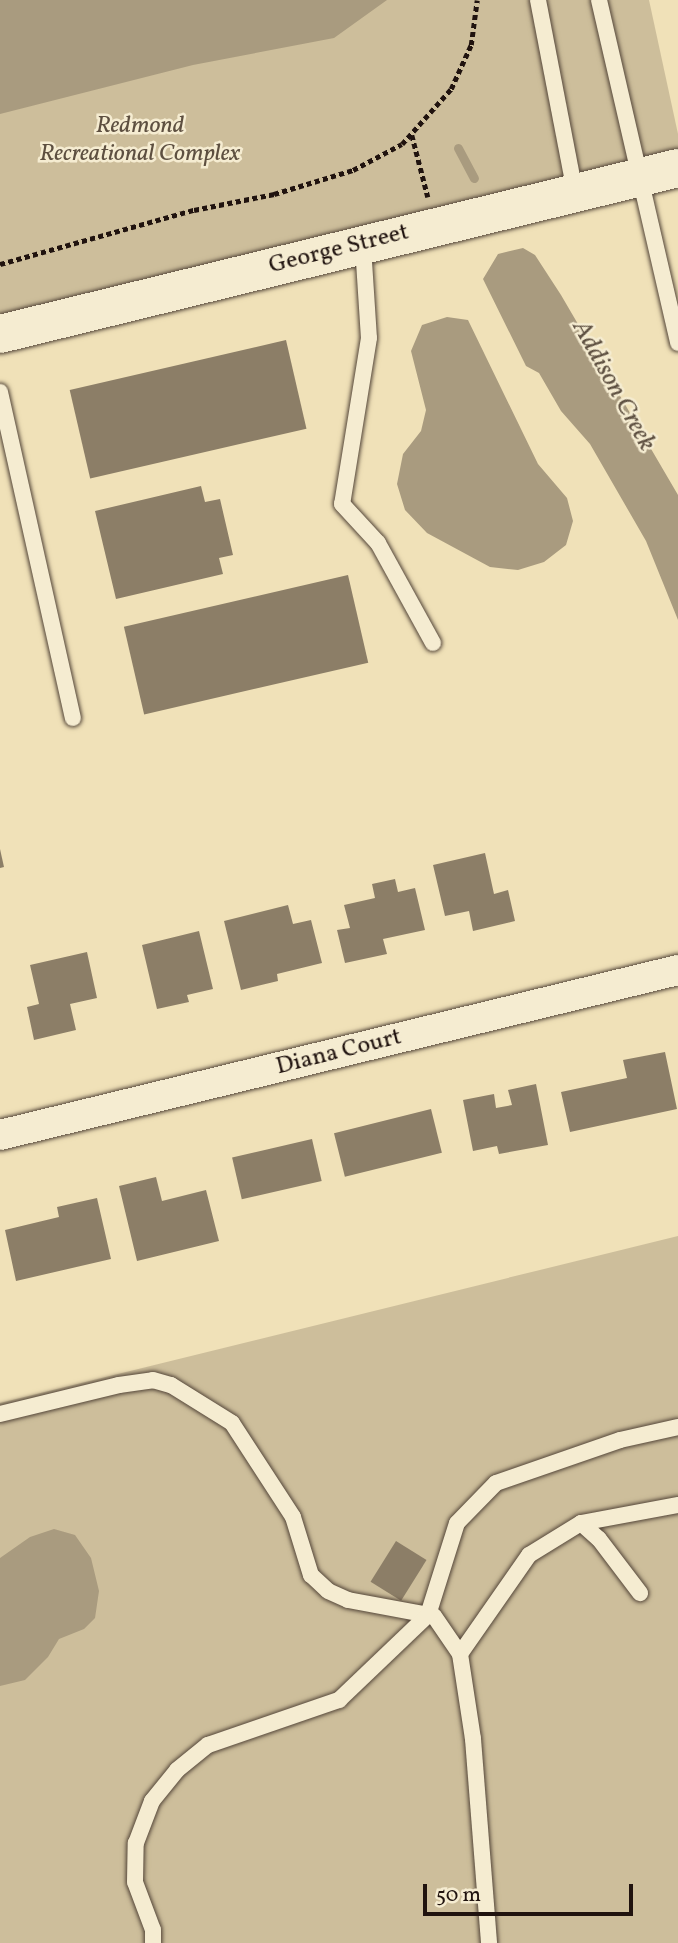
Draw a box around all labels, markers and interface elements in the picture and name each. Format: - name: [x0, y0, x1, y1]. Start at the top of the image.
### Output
- park label: Redmond Recreational Complex: [39, 113, 241, 169]
- street label: George Street: [266, 219, 412, 281]
- water label: Addison Creek: [564, 315, 662, 457]
- street label: Diana Court: [273, 1024, 405, 1082]
- scale bar: [426, 1870, 636, 1914]
- text: 50 m: [436, 1881, 481, 1910]

